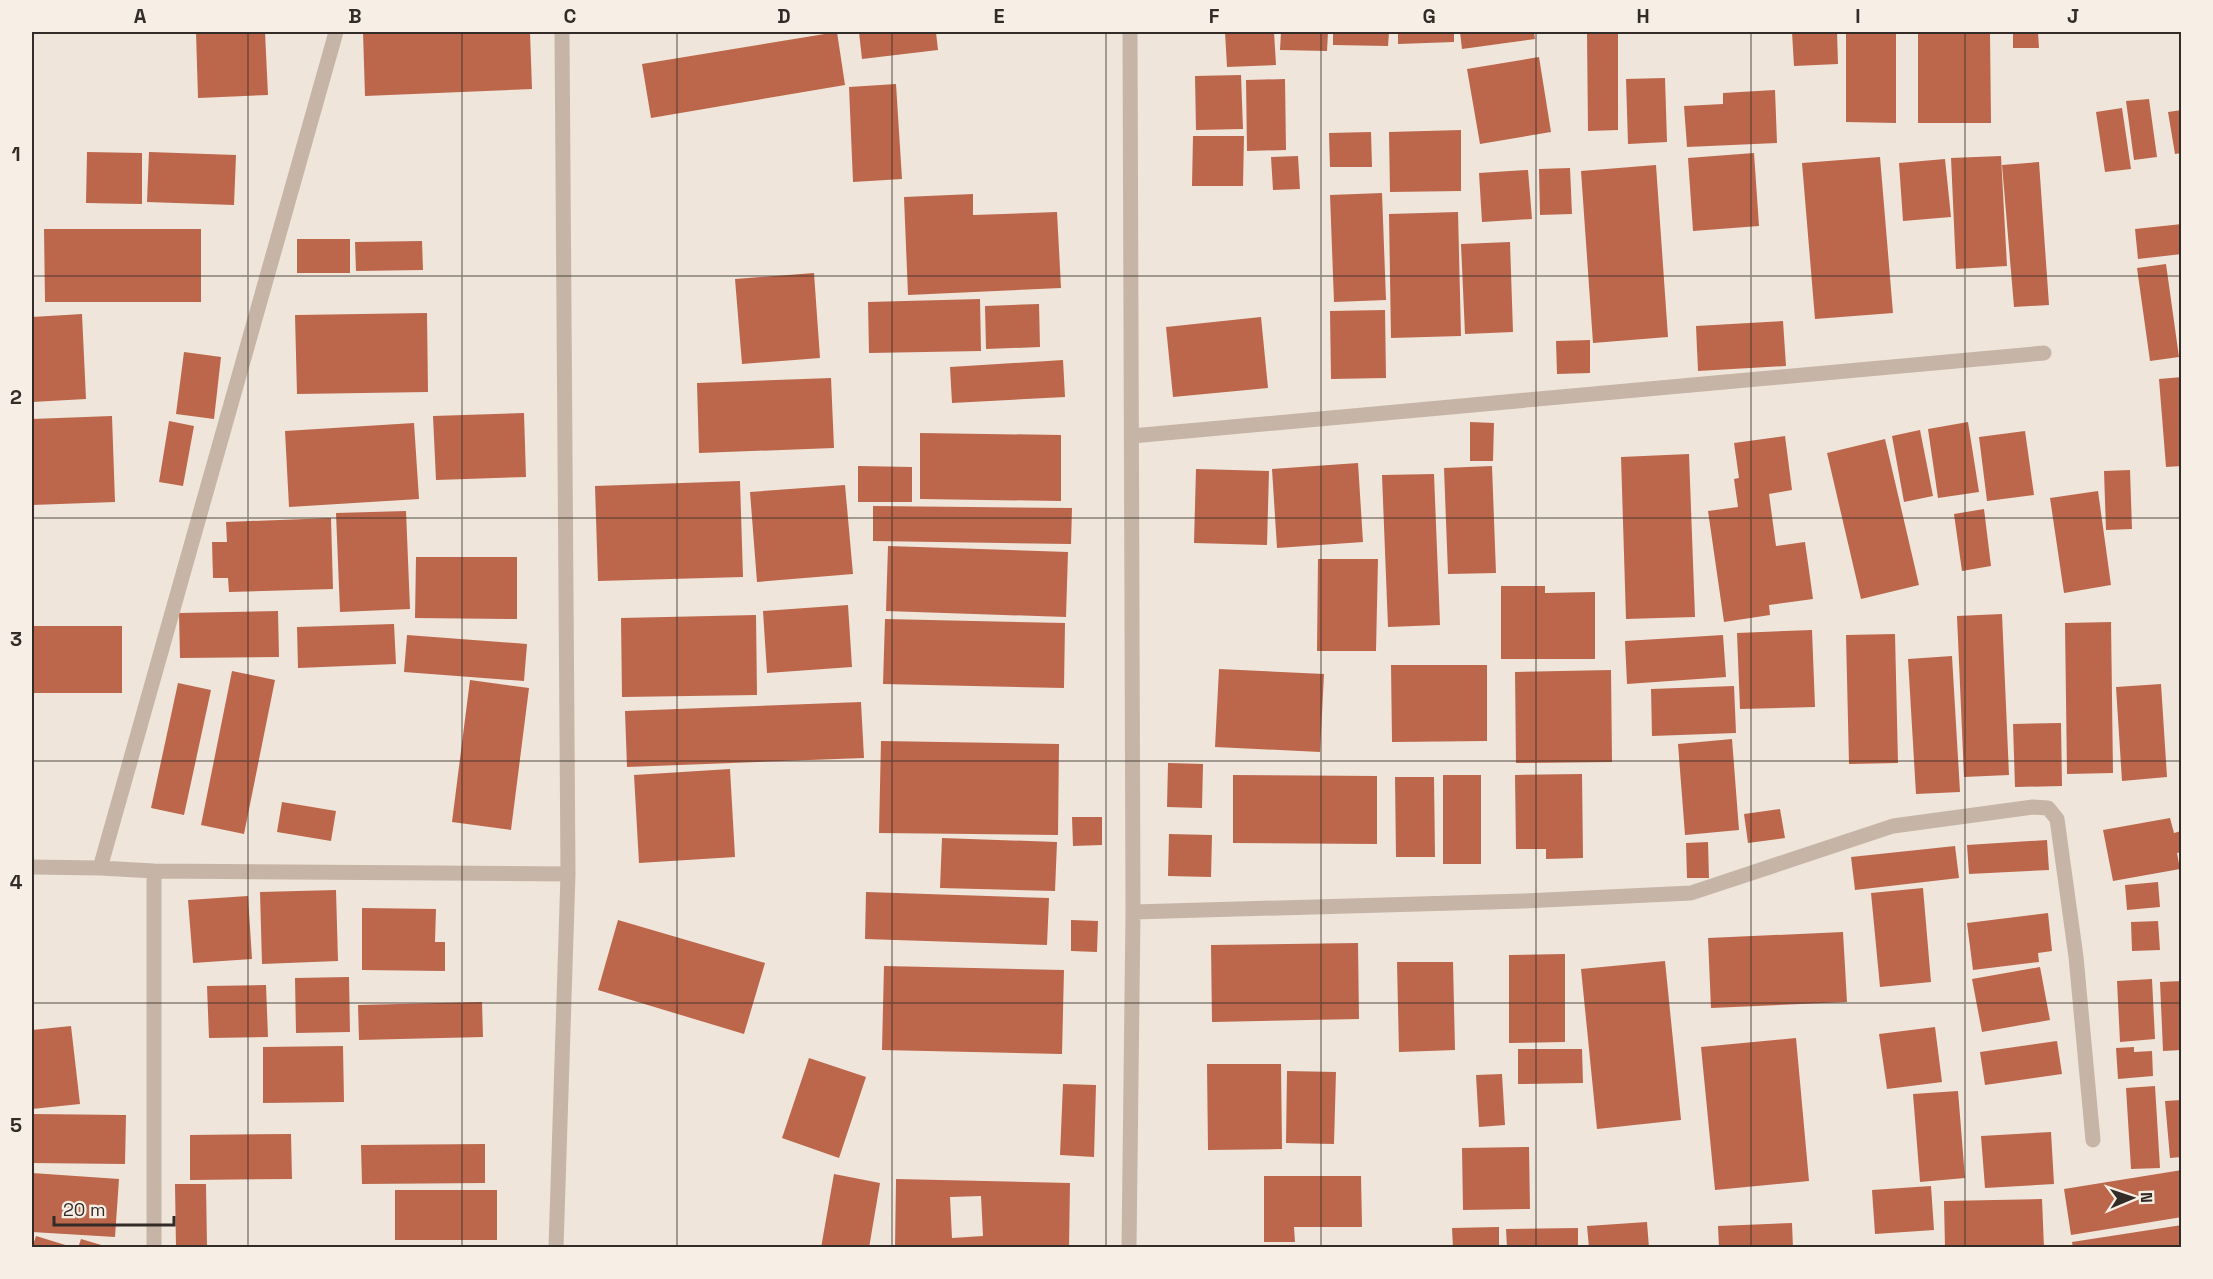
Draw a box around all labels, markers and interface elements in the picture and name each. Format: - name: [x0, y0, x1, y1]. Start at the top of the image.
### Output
- text: A: [134, 3, 147, 29]
- text: B: [348, 3, 362, 29]
- text: C: [564, 3, 577, 29]
- text: D: [777, 3, 791, 29]
- text: E: [993, 3, 1005, 29]
- text: F: [1209, 3, 1220, 29]
- text: G: [1422, 3, 1436, 29]
- text: H: [1636, 3, 1650, 29]
- text: I: [1855, 3, 1861, 29]
- text: J: [2067, 3, 2079, 29]
- text: 1: [11, 141, 21, 167]
- text: 2: [10, 384, 22, 410]
- text: 3: [10, 626, 22, 652]
- text: 4: [10, 869, 23, 895]
- text: 5: [10, 1112, 22, 1138]
- north arrow: [2102, 1168, 2162, 1228]
- scale bar: [54, 1189, 174, 1227]
- text: N: [2136, 1192, 2157, 1203]
- text: 20 m: [63, 1198, 106, 1221]

